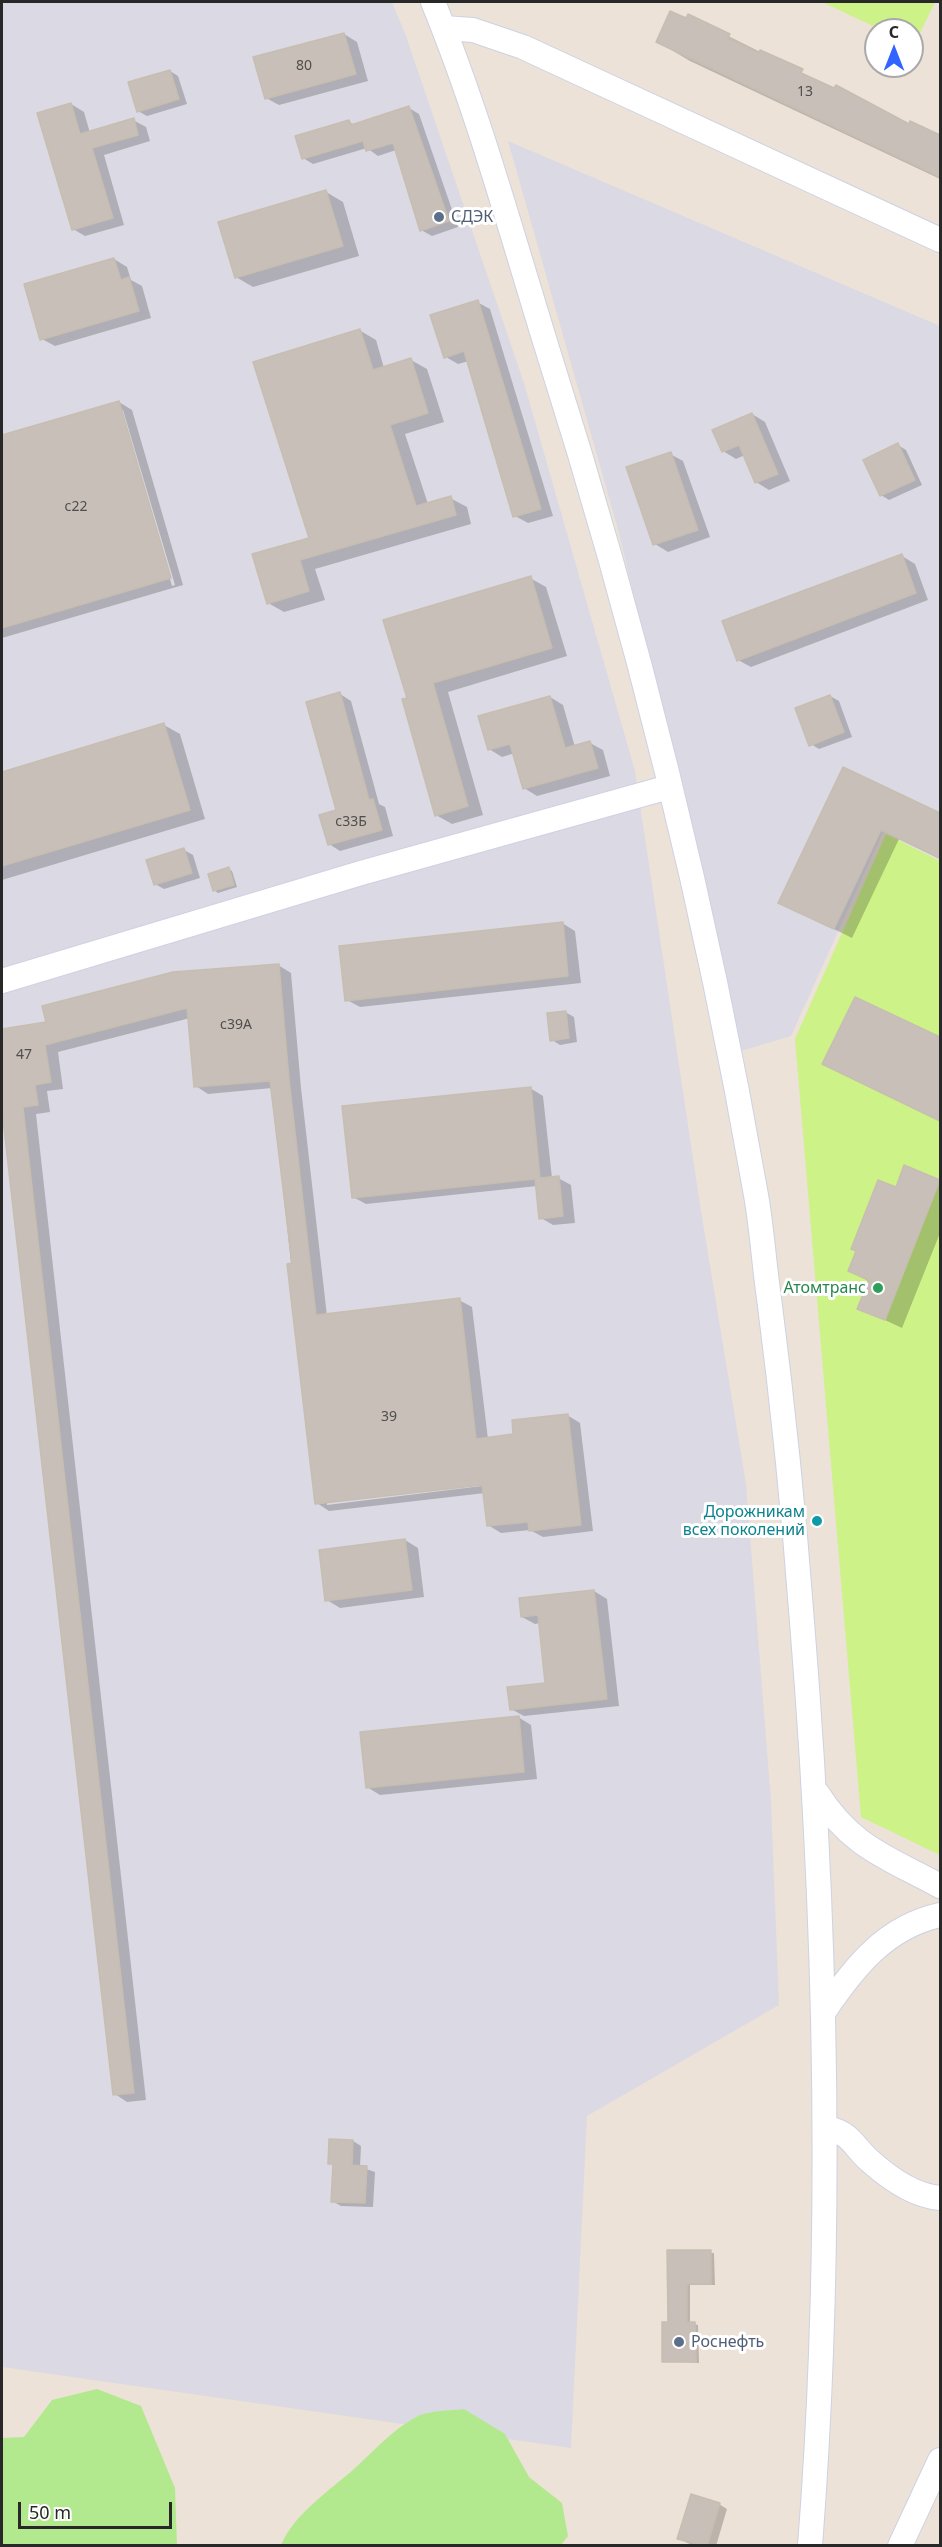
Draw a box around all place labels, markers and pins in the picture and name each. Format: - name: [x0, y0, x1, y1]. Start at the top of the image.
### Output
- place label: СДЭК: [451, 207, 493, 227]
- marker: СДЭК: [432, 210, 446, 224]
- place label: Атомтранс: [783, 1278, 866, 1298]
- marker: Атомтранс: [871, 1281, 885, 1295]
- place label: Дорожникам всех поколений: [683, 1502, 805, 1540]
- marker: Дорожникам всех поколений: [810, 1514, 824, 1528]
- place label: Роснефть: [691, 2332, 764, 2352]
- marker: Роснефть: [672, 2335, 686, 2349]

